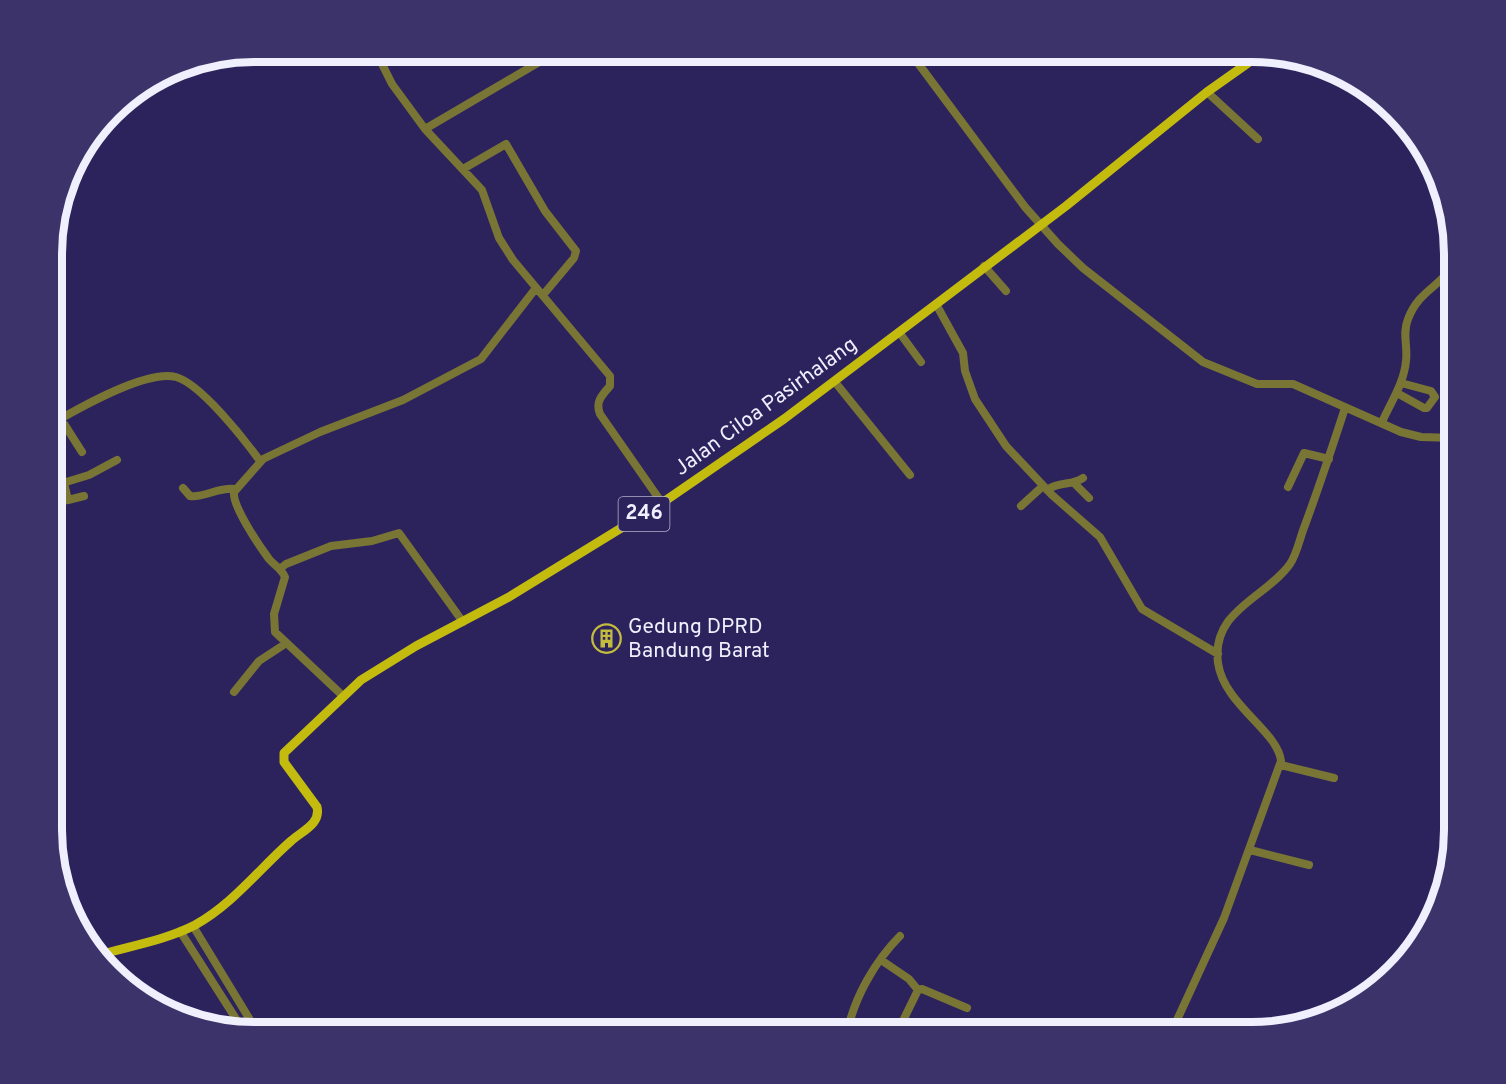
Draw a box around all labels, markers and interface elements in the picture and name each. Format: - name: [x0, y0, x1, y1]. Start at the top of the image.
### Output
- street label: Jalan Ciloa Pasirhalang: [669, 332, 863, 482]
- road number: 246: [618, 497, 670, 531]
- place label: Gedung DPRD Bandung Barat: [628, 614, 770, 665]
- building icon: Gedung DPRD Bandung Barat: [591, 623, 623, 655]

